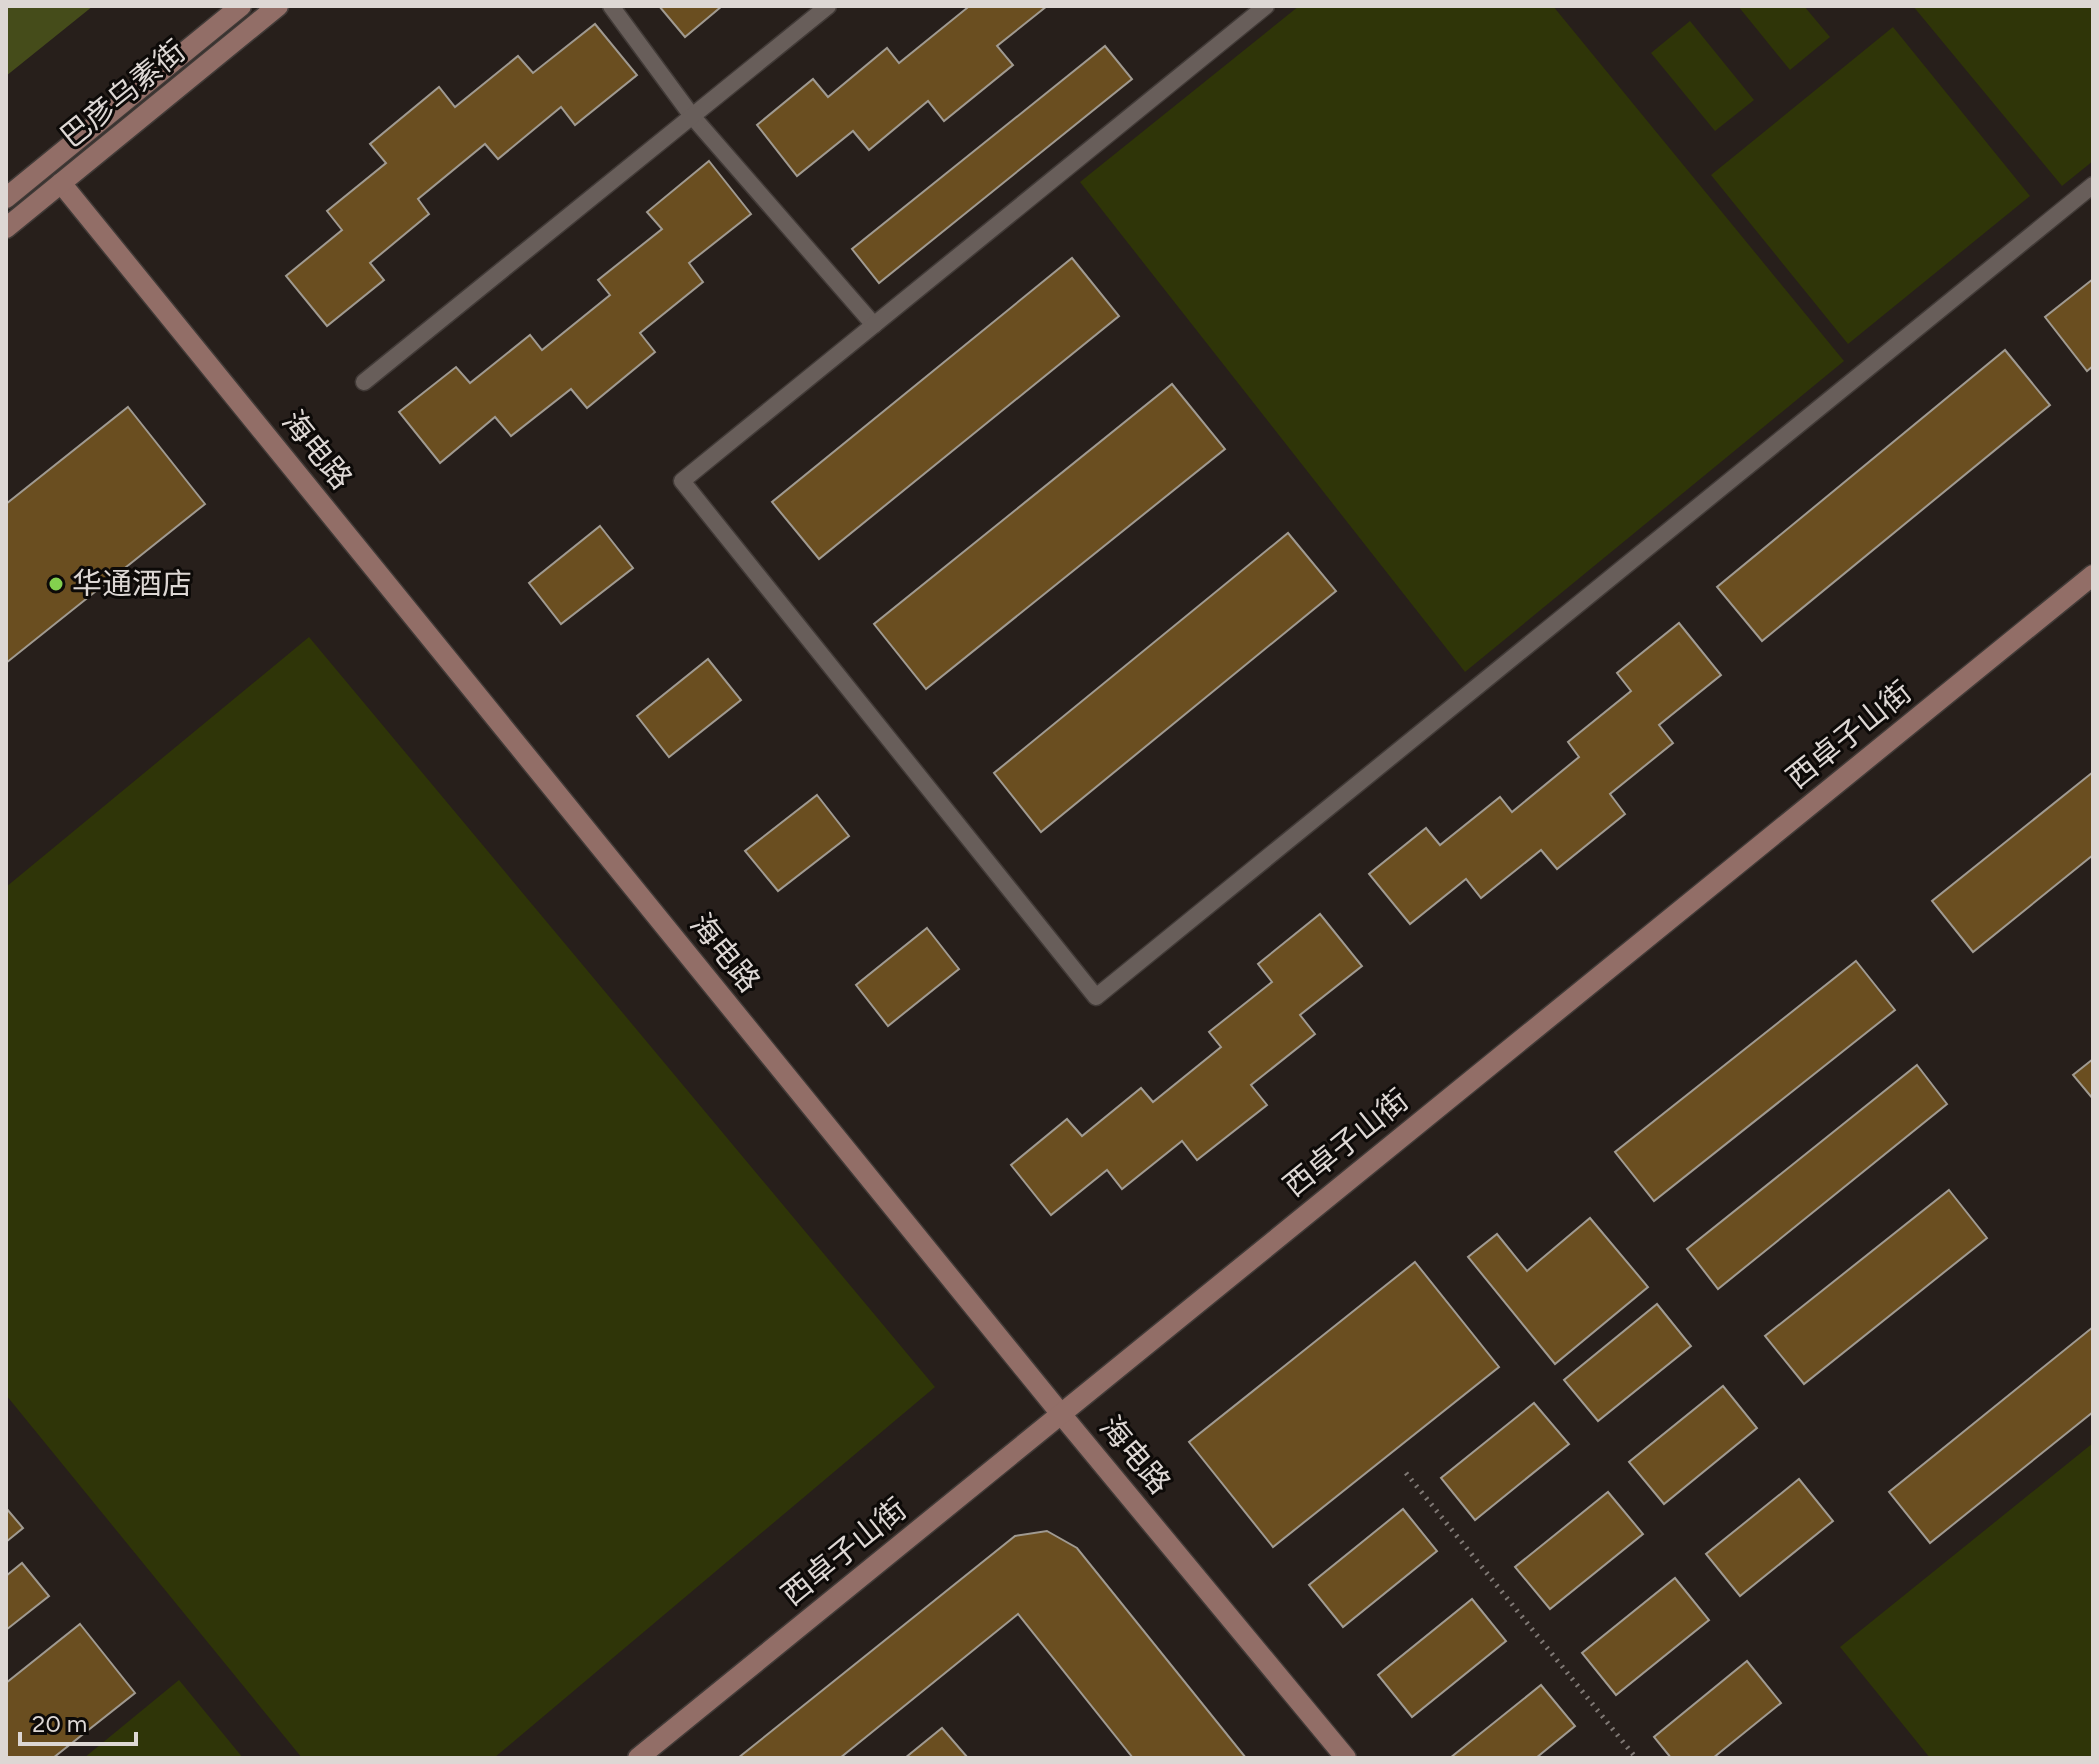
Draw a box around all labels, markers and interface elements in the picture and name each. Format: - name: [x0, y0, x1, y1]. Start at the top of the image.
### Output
- street label: 巴彦乌素街: [53, 32, 193, 155]
- street label: 海电路: [275, 403, 360, 496]
- place label: 华通酒店: [72, 565, 192, 602]
- marker: 华通酒店: [47, 575, 65, 593]
- street label: 西卓子山街: [1779, 673, 1919, 796]
- street label: 海电路: [683, 906, 768, 999]
- street label: 西卓子山街: [1276, 1081, 1416, 1204]
- street label: 海电路: [1092, 1408, 1178, 1501]
- street label: 西卓子山街: [774, 1490, 914, 1613]
- scale bar: [20, 1696, 136, 1746]
- text: 20 m: [32, 1709, 87, 1738]

